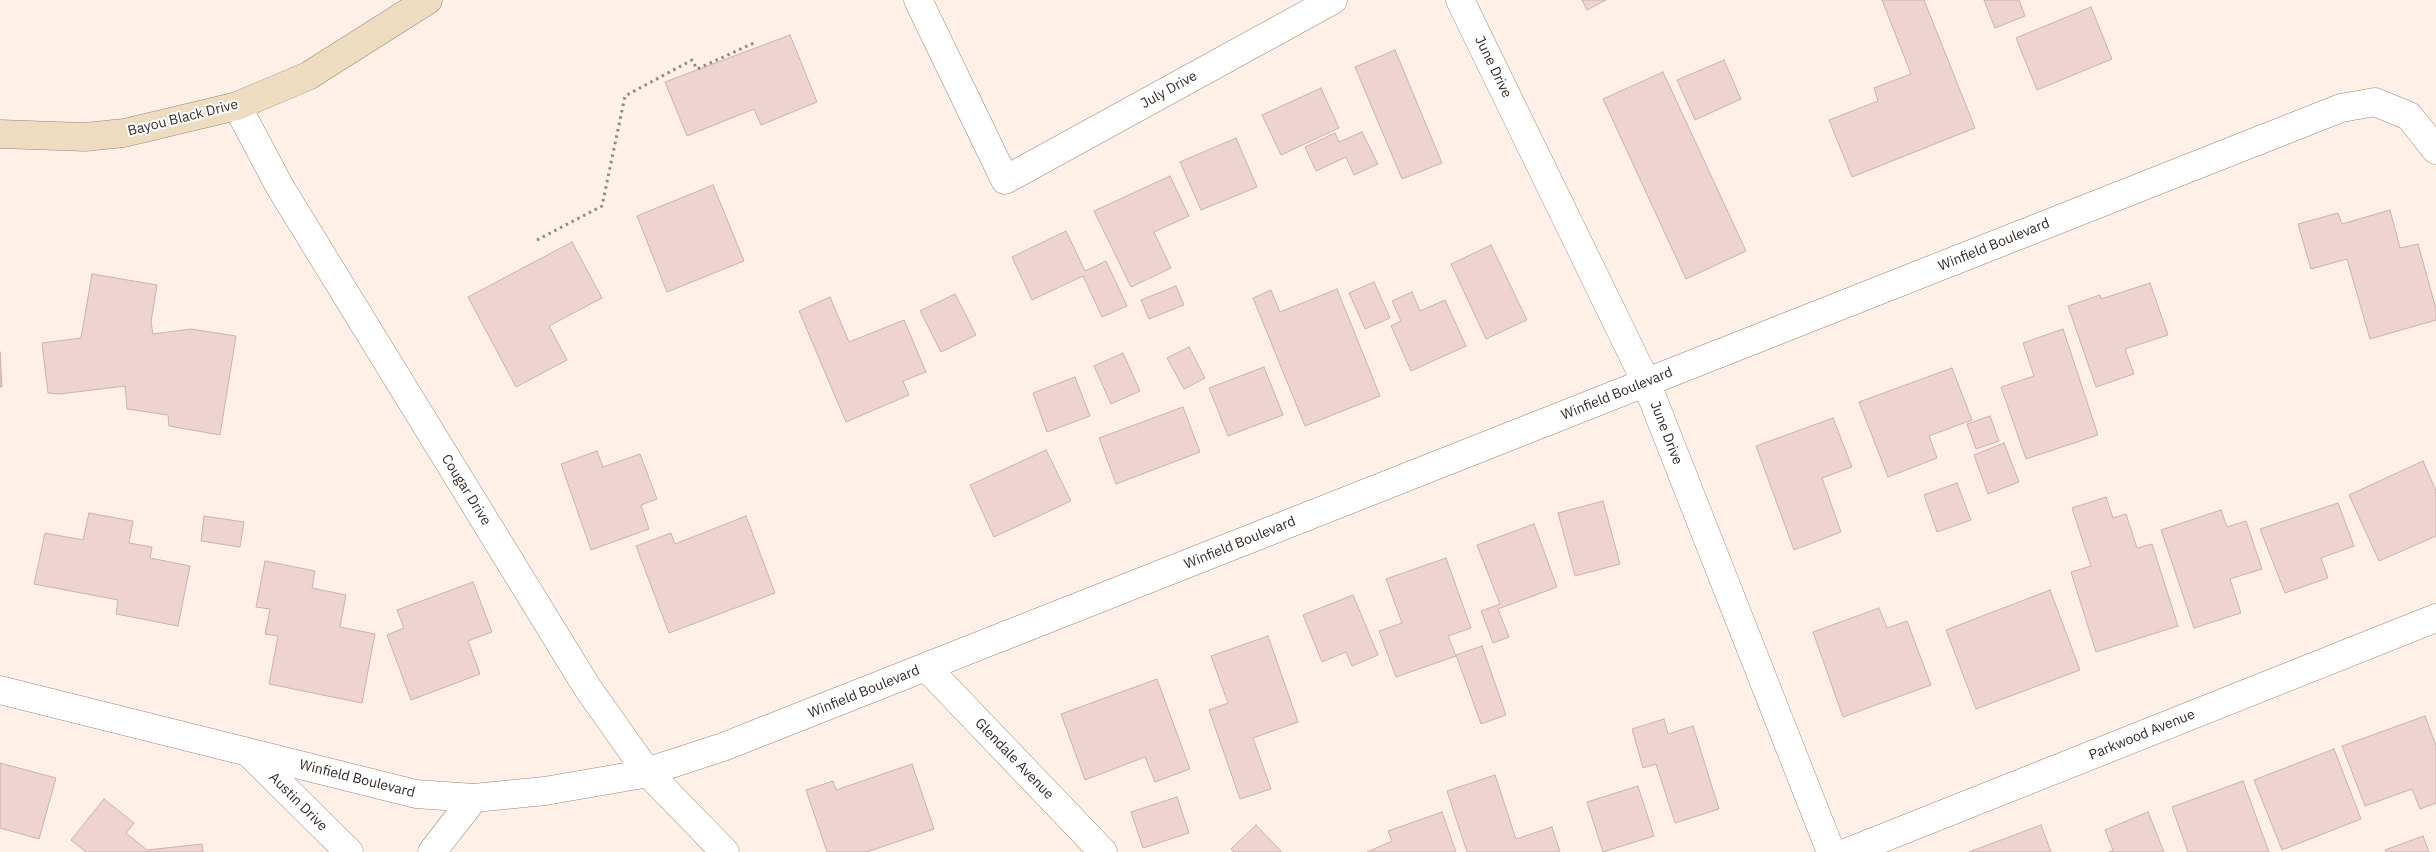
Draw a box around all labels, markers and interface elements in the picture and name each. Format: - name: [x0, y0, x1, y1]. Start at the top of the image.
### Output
- street label: June Drive: [1471, 33, 1515, 101]
- street label: July Drive: [1138, 68, 1200, 112]
- street label: Bayou Black Drive: [126, 96, 240, 140]
- street label: Winfield Boulevard: [1936, 215, 2052, 275]
- street label: Winfield Boulevard: [1559, 364, 1675, 424]
- street label: June Drive: [1646, 399, 1686, 467]
- street label: Cougar Drive: [438, 452, 494, 528]
- street label: Winfield Boulevard: [1182, 513, 1298, 573]
- street label: Winfield Boulevard: [806, 662, 922, 722]
- street label: Parkwood Avenue: [2087, 706, 2197, 764]
- street label: Glendale Avenue: [971, 715, 1057, 803]
- street label: Winfield Boulevard: [297, 757, 417, 801]
- street label: Austin Drive: [265, 769, 331, 835]

